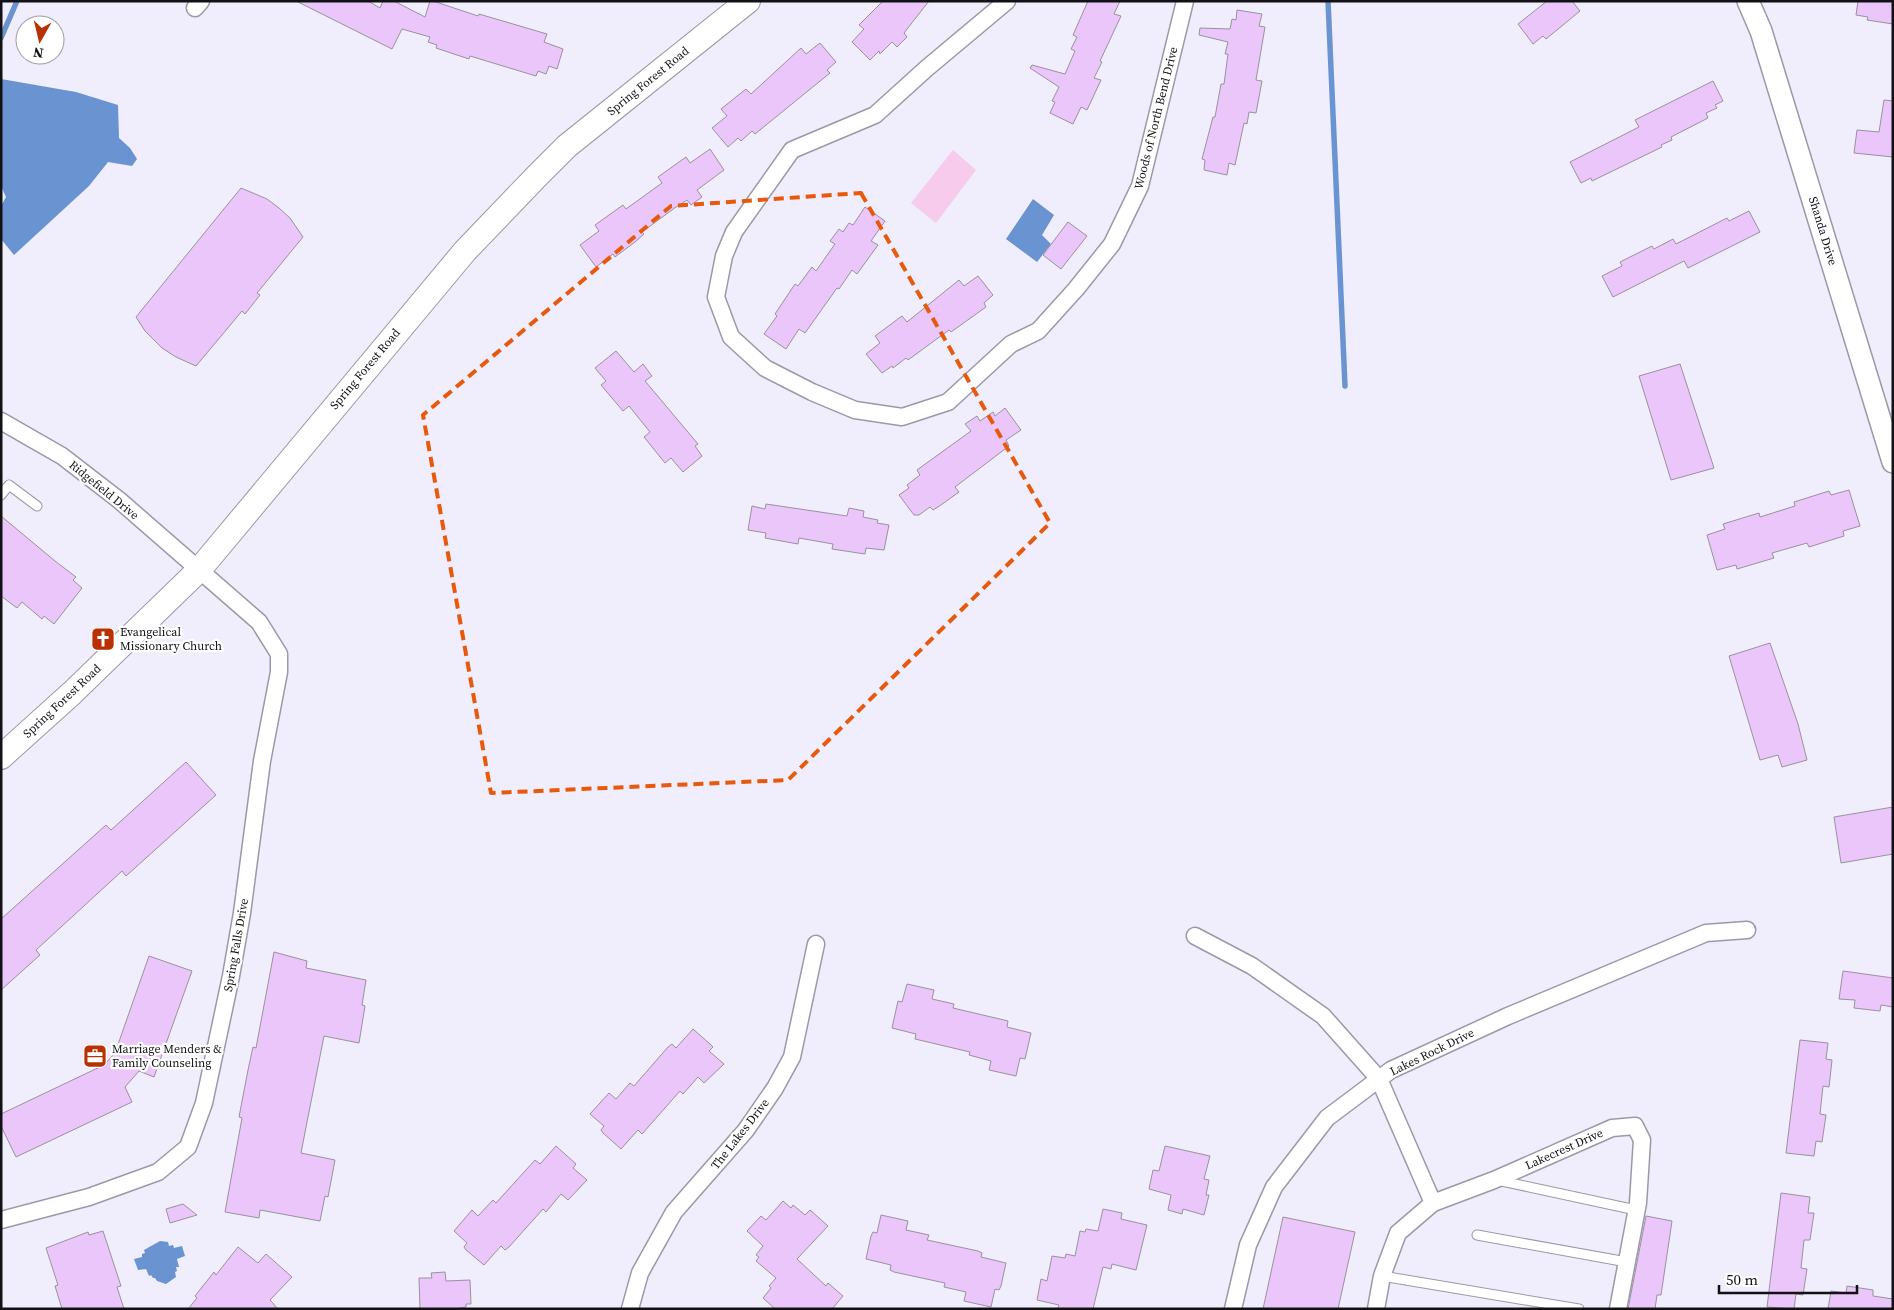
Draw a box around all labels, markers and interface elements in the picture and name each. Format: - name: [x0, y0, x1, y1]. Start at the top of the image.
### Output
- north arrow: [15, 15, 65, 65]
- text: N: [32, 42, 45, 63]
- street label: Spring Forest Road: [604, 43, 692, 119]
- street label: Woods of North Bend Drive: [1131, 45, 1181, 191]
- street label: Shanda Drive: [1805, 195, 1841, 267]
- street label: Spring Forest Road: [326, 325, 404, 413]
- street label: Ridgefield Drive: [66, 457, 142, 523]
- place label: Evangelical Missionary Church: [120, 624, 222, 654]
- church icon: Evangelical Missionary Church: [90, 626, 116, 652]
- street label: Spring Forest Road: [20, 661, 105, 741]
- street label: Spring Falls Drive: [220, 897, 252, 993]
- street label: Lakes Rock Drive: [1387, 1025, 1477, 1079]
- place label: Marriage Menders & Family Counseling: [112, 1041, 222, 1071]
- office icon: Marriage Menders & Family Counseling: [82, 1043, 108, 1069]
- street label: The Lakes Drive: [707, 1095, 773, 1173]
- street label: Lakecrest Drive: [1523, 1125, 1605, 1173]
- scale bar: [1719, 1262, 1856, 1294]
- text: 50 m: [1726, 1269, 1758, 1290]

